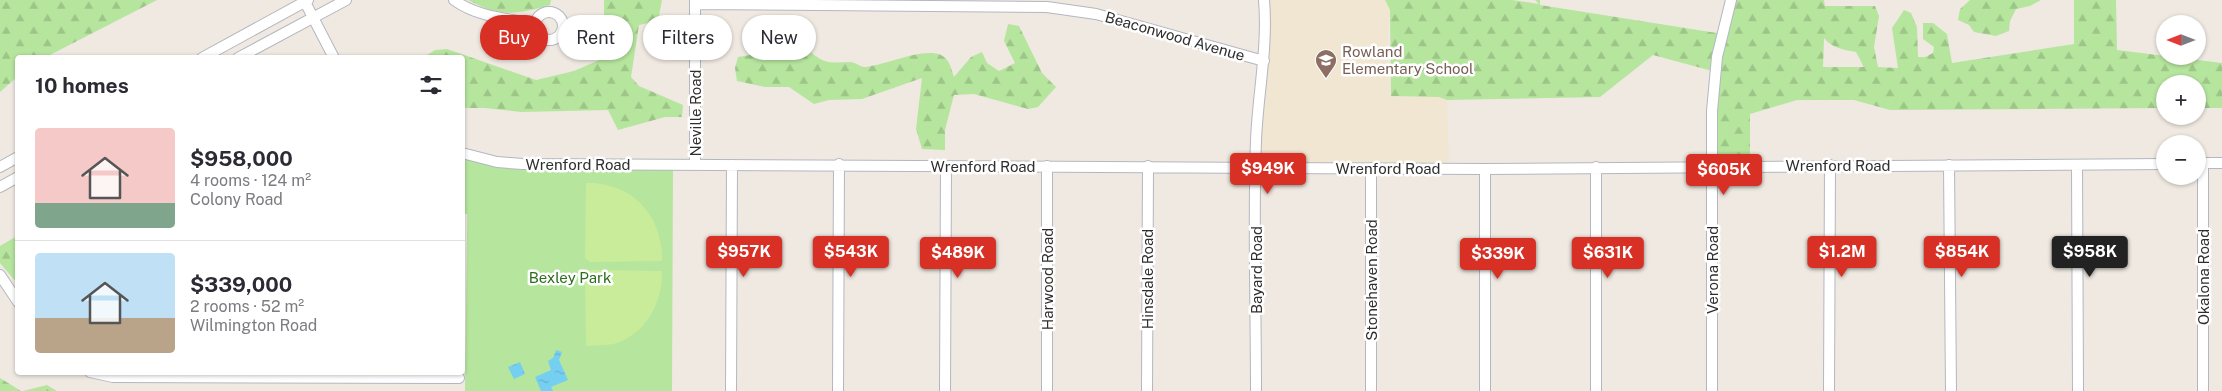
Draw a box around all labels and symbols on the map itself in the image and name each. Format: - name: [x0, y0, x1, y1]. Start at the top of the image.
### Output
- street label: Beaconwood Avenue: [1103, 8, 1247, 64]
- north arrow: [2156, 15, 2206, 65]
- place label: Rowland Elementary School: [1342, 43, 1474, 77]
- school or university icon: Rowland Elementary School: [1314, 48, 1338, 79]
- street label: Neville Road: [687, 70, 704, 157]
- pin: $949K: [1233, 152, 1303, 195]
- pin: $605K: [1689, 154, 1759, 196]
- street label: Wrenford Road: [525, 156, 631, 173]
- street label: Wrenford Road: [1785, 157, 1891, 174]
- street label: Wrenford Road: [930, 158, 1036, 175]
- street label: Wrenford Road: [1335, 160, 1441, 177]
- street label: Stonehaven Road: [1363, 219, 1380, 341]
- street label: Bayard Road: [1248, 226, 1265, 314]
- street label: Verona Road: [1704, 226, 1721, 314]
- street label: Harwood Road: [1039, 228, 1056, 330]
- street label: Hinsdale Road: [1139, 229, 1156, 329]
- street label: Okalona Road: [2195, 229, 2212, 325]
- pin: $957K: [709, 236, 779, 278]
- pin: $543K: [816, 236, 886, 278]
- pin: $489K: [923, 236, 993, 279]
- pin: $631K: [1573, 236, 1643, 279]
- pin: $1.2M: [1807, 236, 1877, 278]
- pin: $854K: [1927, 236, 1997, 278]
- pin: $958K: [2055, 236, 2125, 278]
- pin: $339K: [1463, 238, 1533, 280]
- park label: Bexley Park: [529, 269, 611, 286]

